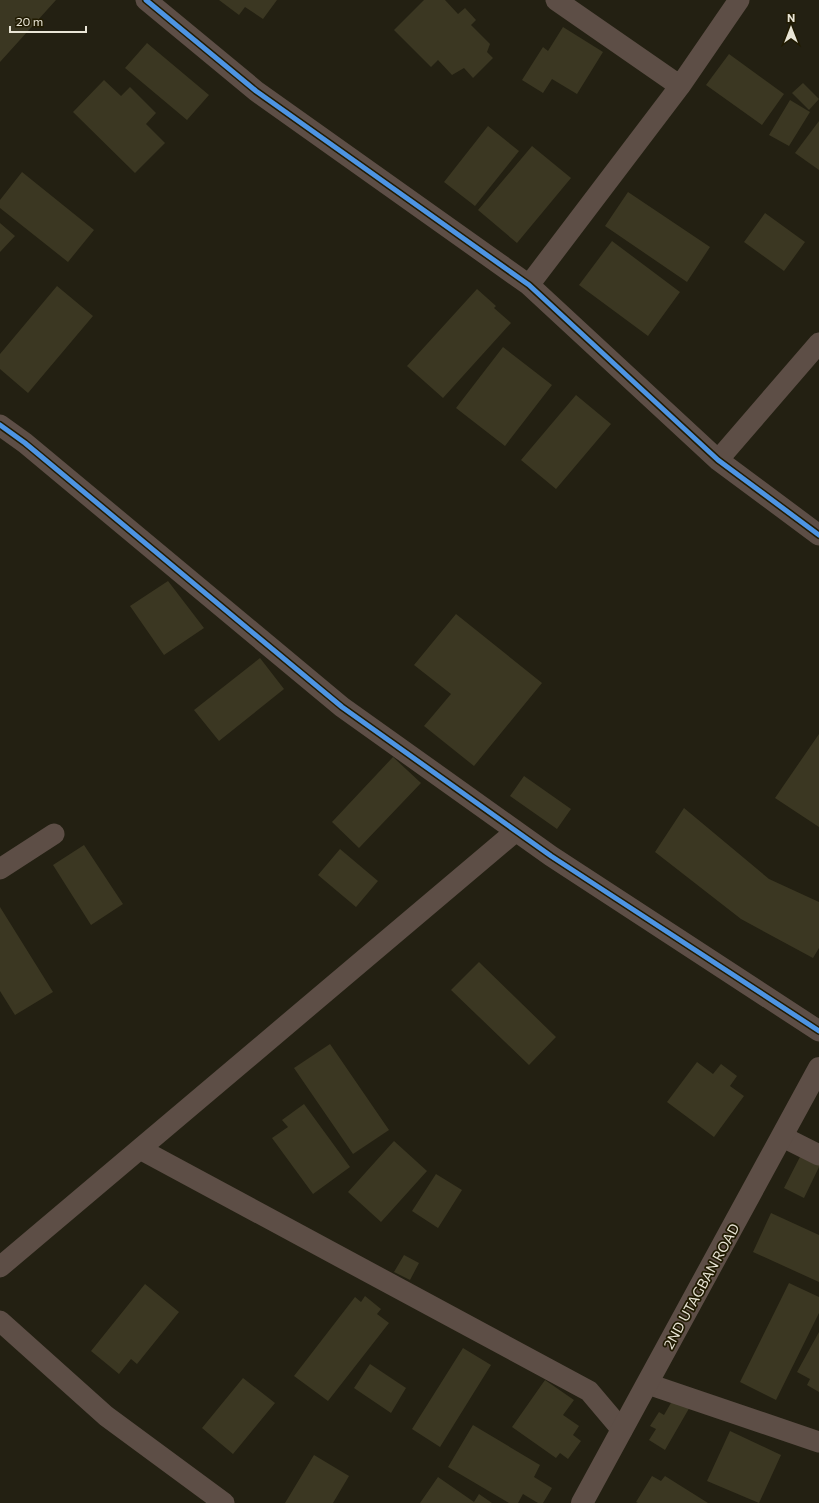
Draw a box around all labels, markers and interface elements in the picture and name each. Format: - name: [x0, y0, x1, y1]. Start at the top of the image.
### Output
- scale bar: [10, 8, 86, 34]
- north arrow: [771, 8, 811, 48]
- text: N: [787, 11, 795, 24]
- text: 20 m: [16, 14, 43, 28]
- street label: 2ND UTAGBAN ROAD: [659, 1220, 743, 1352]

